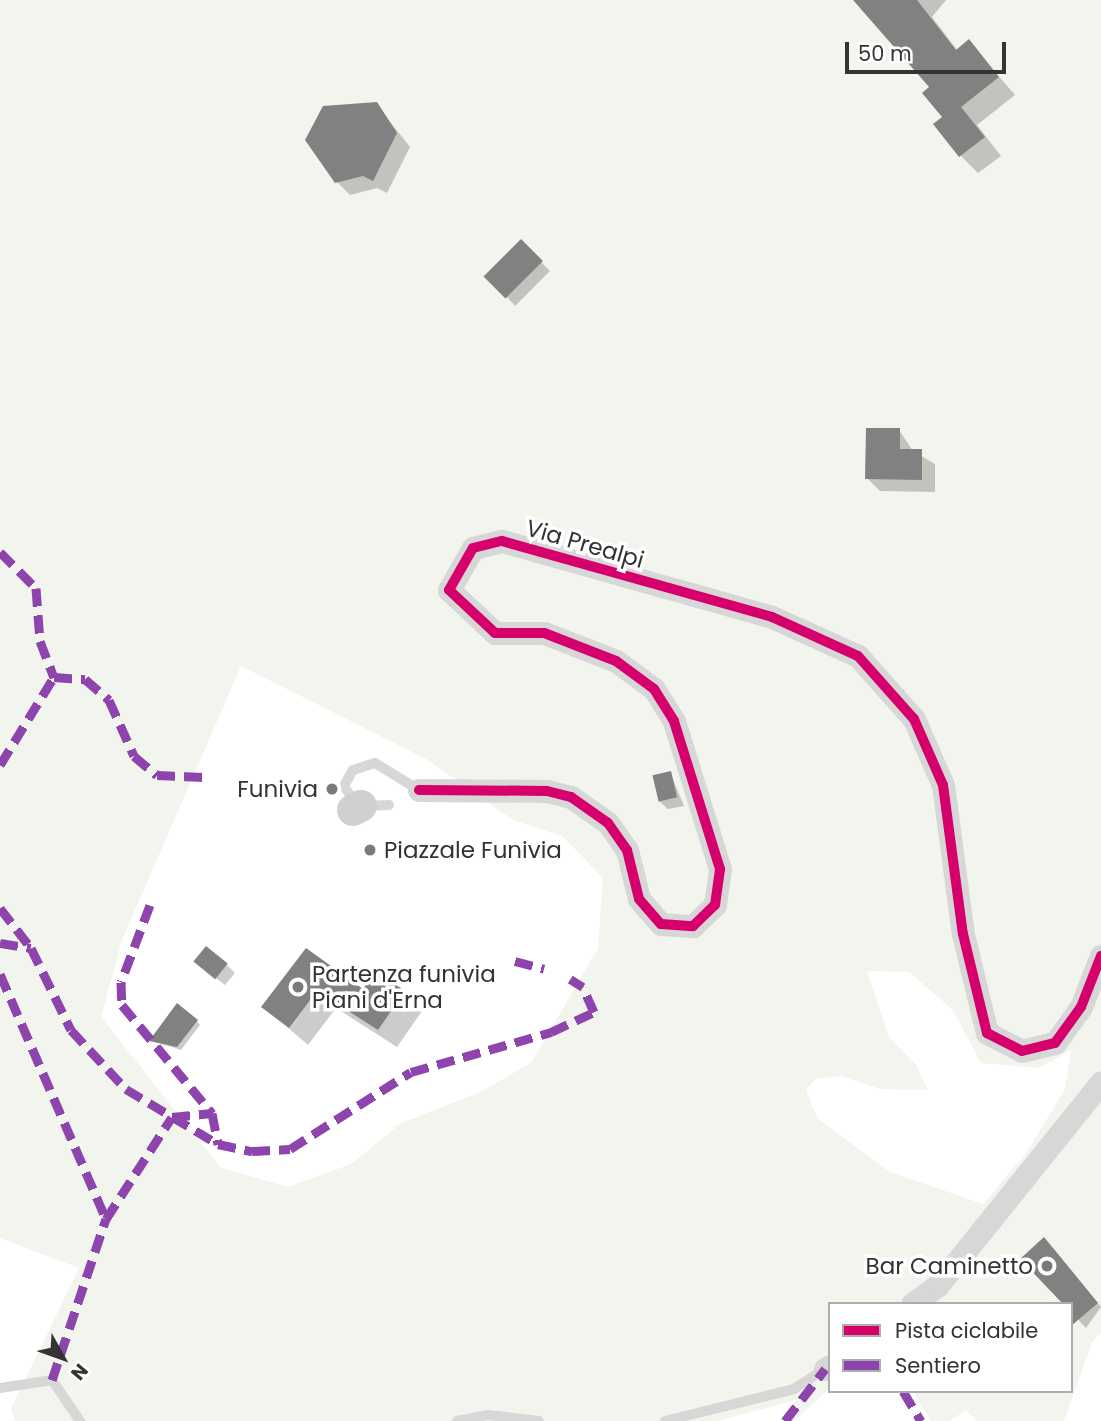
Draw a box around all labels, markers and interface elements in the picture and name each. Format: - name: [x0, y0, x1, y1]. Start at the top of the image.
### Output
- scale bar: [849, 28, 1010, 72]
- text: 50 m: [858, 39, 912, 68]
- street label: Via Prealpi: [523, 514, 647, 574]
- place label: Funivia: [237, 775, 318, 803]
- marker: Funivia: [324, 781, 340, 797]
- place label: Piazzale Funivia: [384, 836, 562, 864]
- marker: Piazzale Funivia: [362, 842, 378, 858]
- place label: Partenza funivia Piani d'Erna: [312, 960, 496, 1014]
- marker: Partenza funivia Piani d'Erna: [290, 979, 306, 995]
- place label: Bar Caminetto: [866, 1252, 1033, 1280]
- marker: Bar Caminetto: [1039, 1258, 1055, 1274]
- legend: [828, 1302, 1073, 1393]
- text: Pista ciclabile: [895, 1316, 1038, 1345]
- north arrow: [28, 1323, 98, 1393]
- text: Sentiero: [895, 1351, 981, 1380]
- text: N: [65, 1358, 94, 1386]

